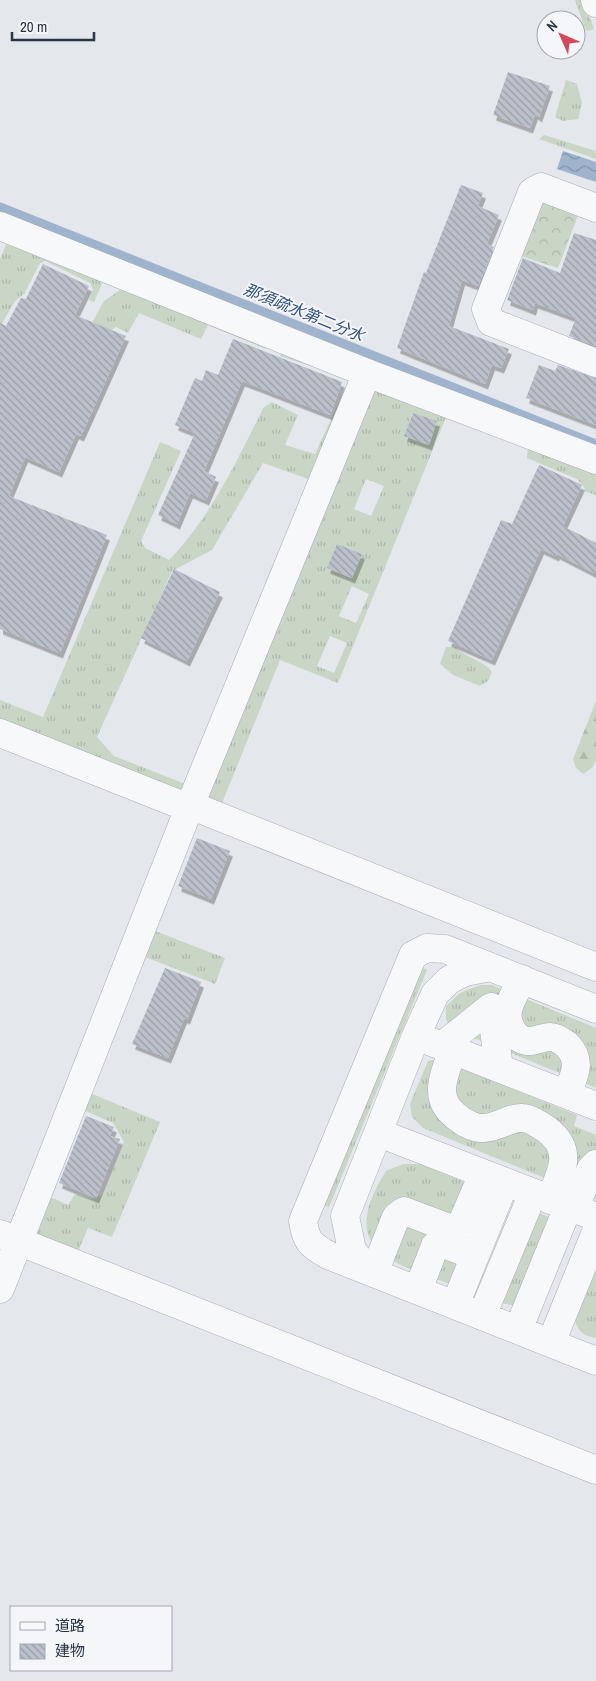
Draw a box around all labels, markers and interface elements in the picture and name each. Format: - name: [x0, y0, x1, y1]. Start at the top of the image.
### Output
- scale bar: [12, 10, 95, 42]
- north arrow: [536, 10, 586, 60]
- text: 20 m: [20, 16, 47, 37]
- text: N: [543, 17, 561, 35]
- water label: 那須疏水第二分水: [241, 278, 369, 347]
- legend: [10, 1606, 172, 1671]
- text: 道路: [55, 1615, 85, 1636]
- text: 建物: [55, 1640, 85, 1661]

